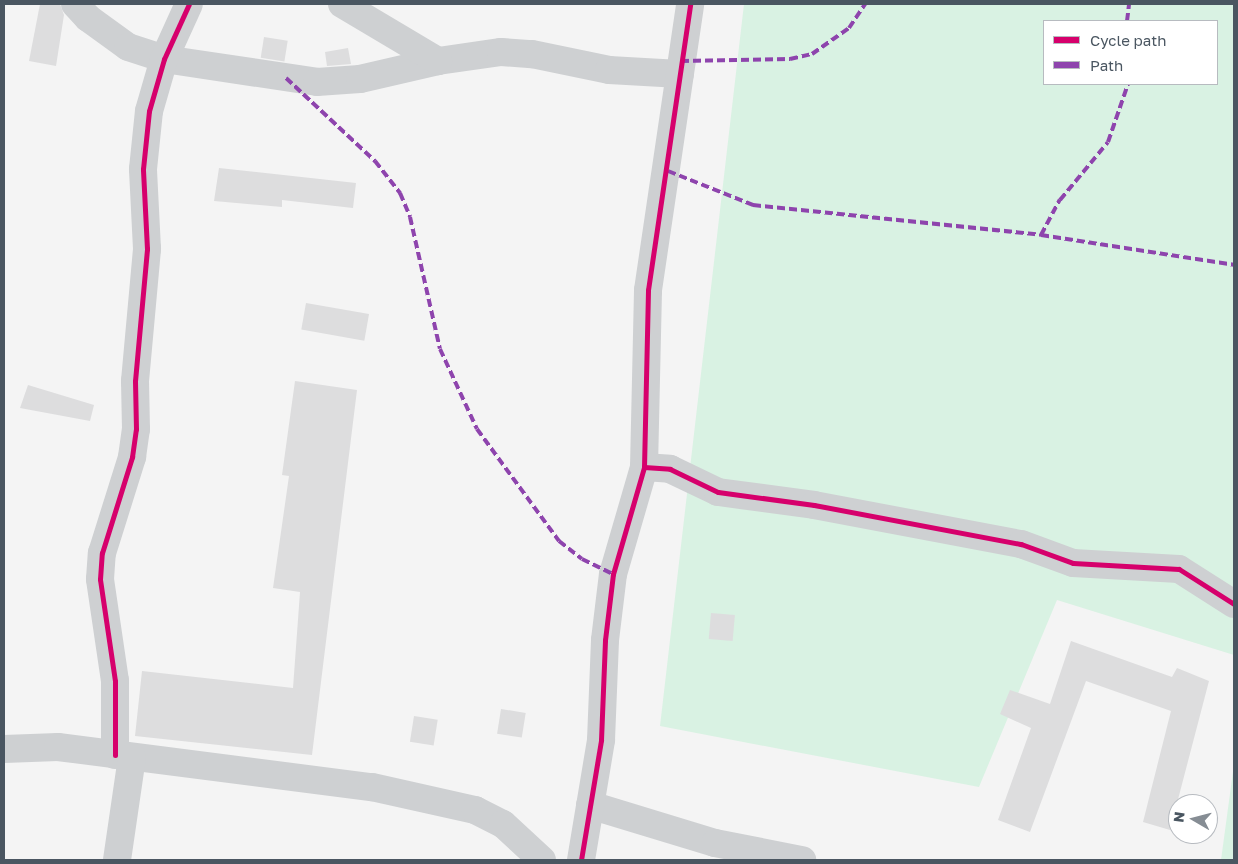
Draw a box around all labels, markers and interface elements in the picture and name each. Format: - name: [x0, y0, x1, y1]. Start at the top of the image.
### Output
- legend: [1043, 20, 1218, 85]
- text: Cycle path: [1090, 31, 1166, 49]
- text: Path: [1090, 56, 1123, 74]
- north arrow: [1168, 794, 1218, 844]
- text: N: [1169, 811, 1188, 823]

